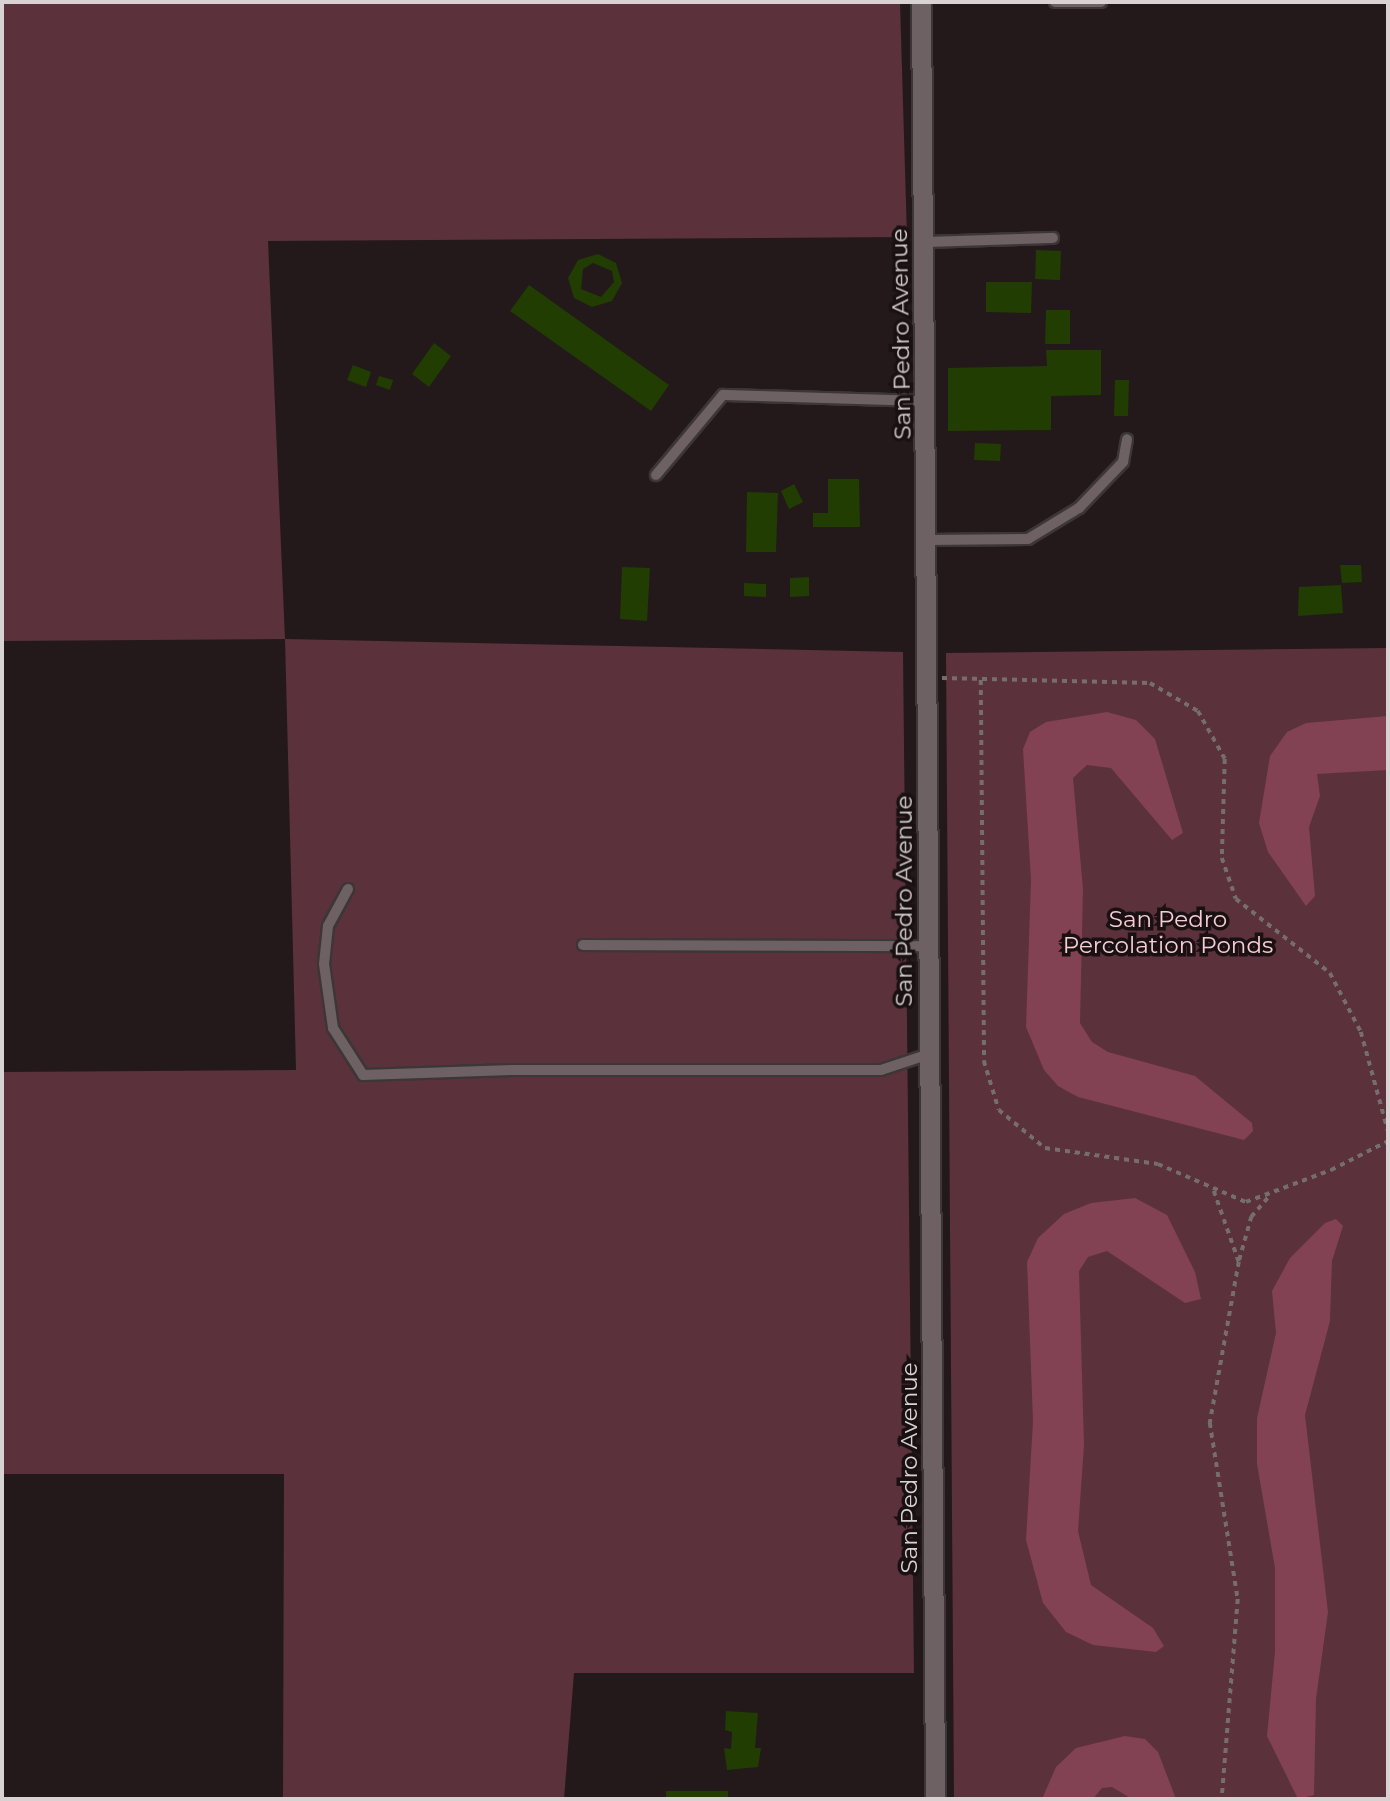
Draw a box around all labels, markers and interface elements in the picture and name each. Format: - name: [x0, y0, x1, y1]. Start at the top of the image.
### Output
- street label: San Pedro Avenue: [885, 228, 917, 440]
- street label: San Pedro Avenue: [890, 795, 918, 1007]
- park label: San Pedro Percolation Ponds: [1063, 905, 1273, 959]
- street label: San Pedro Avenue: [895, 1362, 923, 1574]

